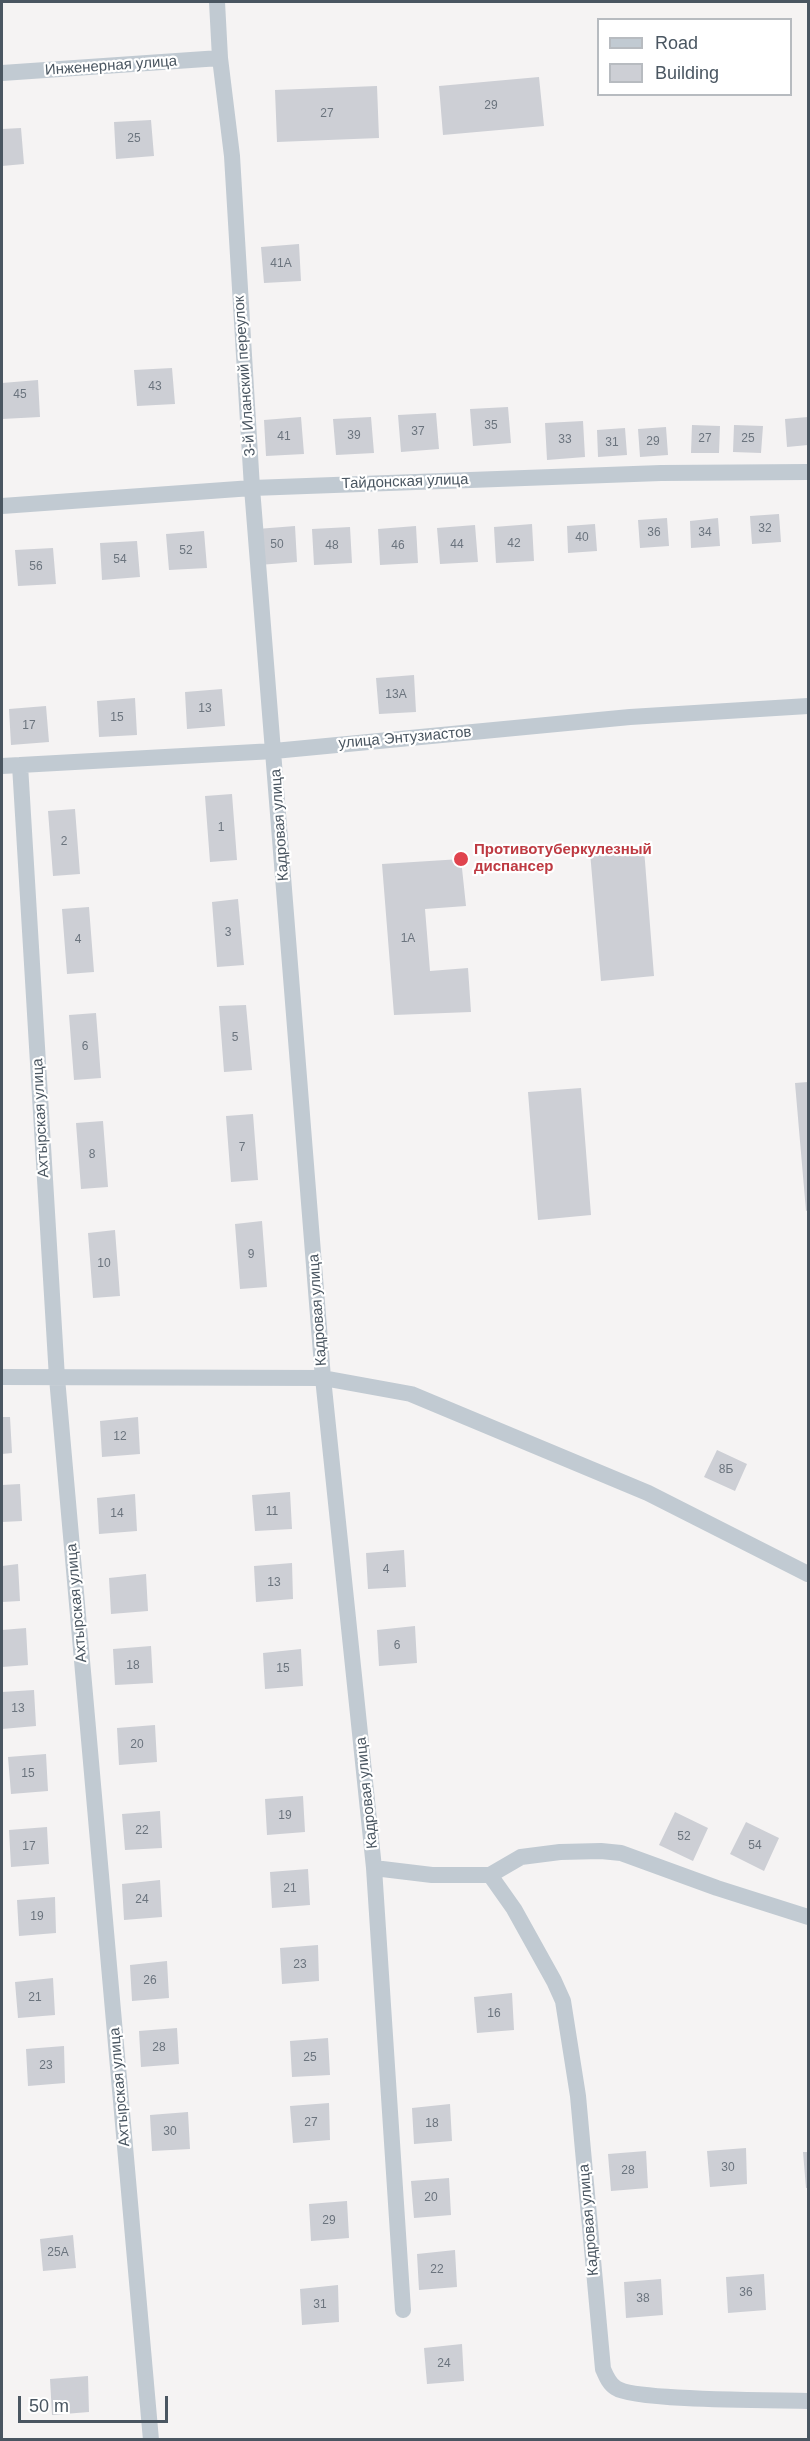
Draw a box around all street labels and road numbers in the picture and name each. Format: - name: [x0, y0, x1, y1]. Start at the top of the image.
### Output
- street label: Инженерная улица: [44, 52, 178, 80]
- street label: 3-й Иланский переулок: [230, 295, 260, 457]
- street label: Тайдонская улица: [341, 471, 469, 493]
- street label: улица Энтузиастов: [338, 723, 472, 753]
- street label: Кадровая улица: [267, 768, 293, 882]
- street label: Ахтырская улица: [29, 1058, 53, 1178]
- street label: Кадровая улица: [305, 1253, 331, 1367]
- street label: Ахтырская улица: [63, 1543, 91, 1663]
- street label: Кадровая улица: [352, 1736, 382, 1850]
- street label: Ахтырская улица: [106, 2027, 134, 2147]
- street label: Кадровая улица: [575, 2163, 603, 2277]

